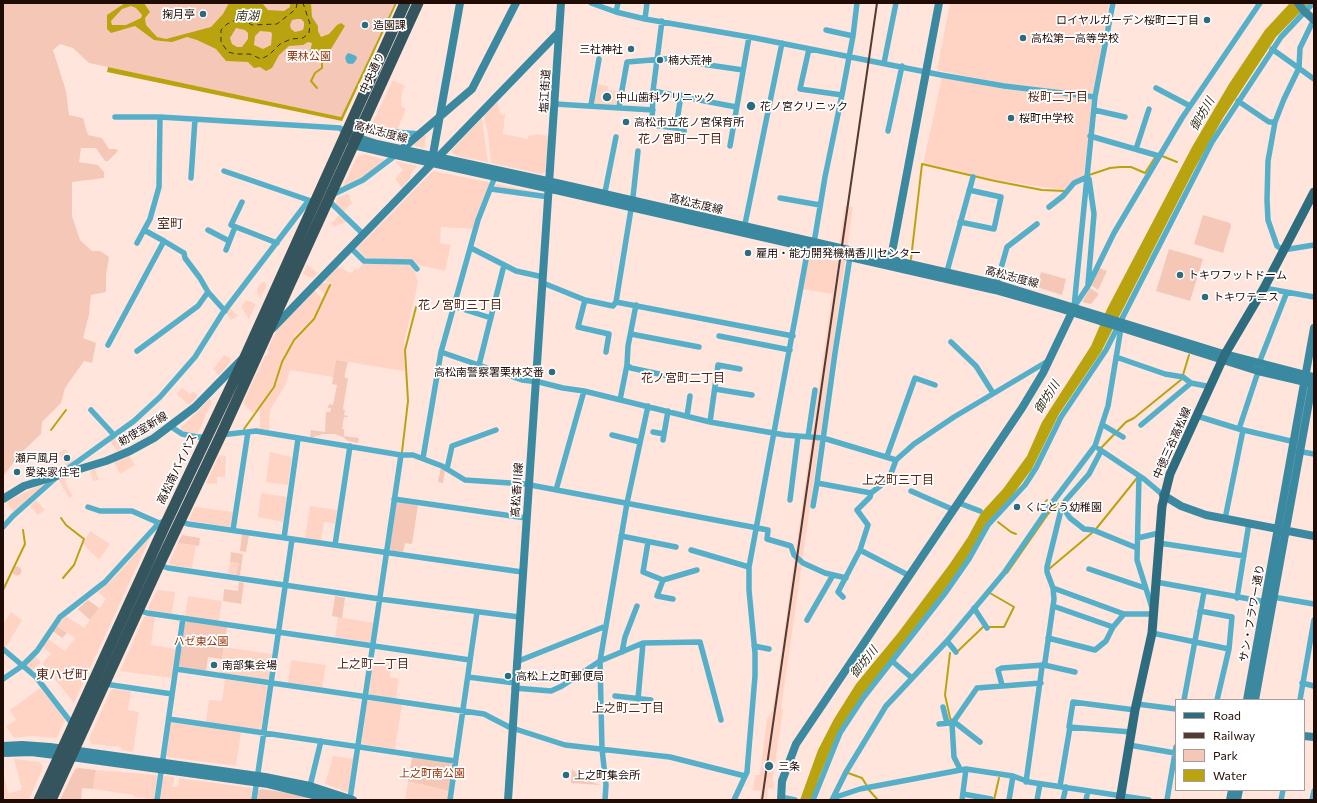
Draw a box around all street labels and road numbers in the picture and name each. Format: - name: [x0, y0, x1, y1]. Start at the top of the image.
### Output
- street label: 中央通り: [357, 50, 387, 96]
- street label: 塩江街道: [537, 69, 553, 113]
- street label: 高松志度線: [353, 119, 409, 145]
- street label: 高松志度線: [668, 191, 724, 217]
- street label: 高松志度線: [984, 264, 1040, 290]
- street label: 中徳三谷高松線: [1150, 405, 1194, 481]
- street label: 勅使室新線: [116, 409, 170, 449]
- street label: 高松南バイパス: [154, 432, 200, 506]
- street label: 高松香川線: [508, 462, 526, 518]
- street label: サン・フラワー通り: [1237, 563, 1267, 663]

